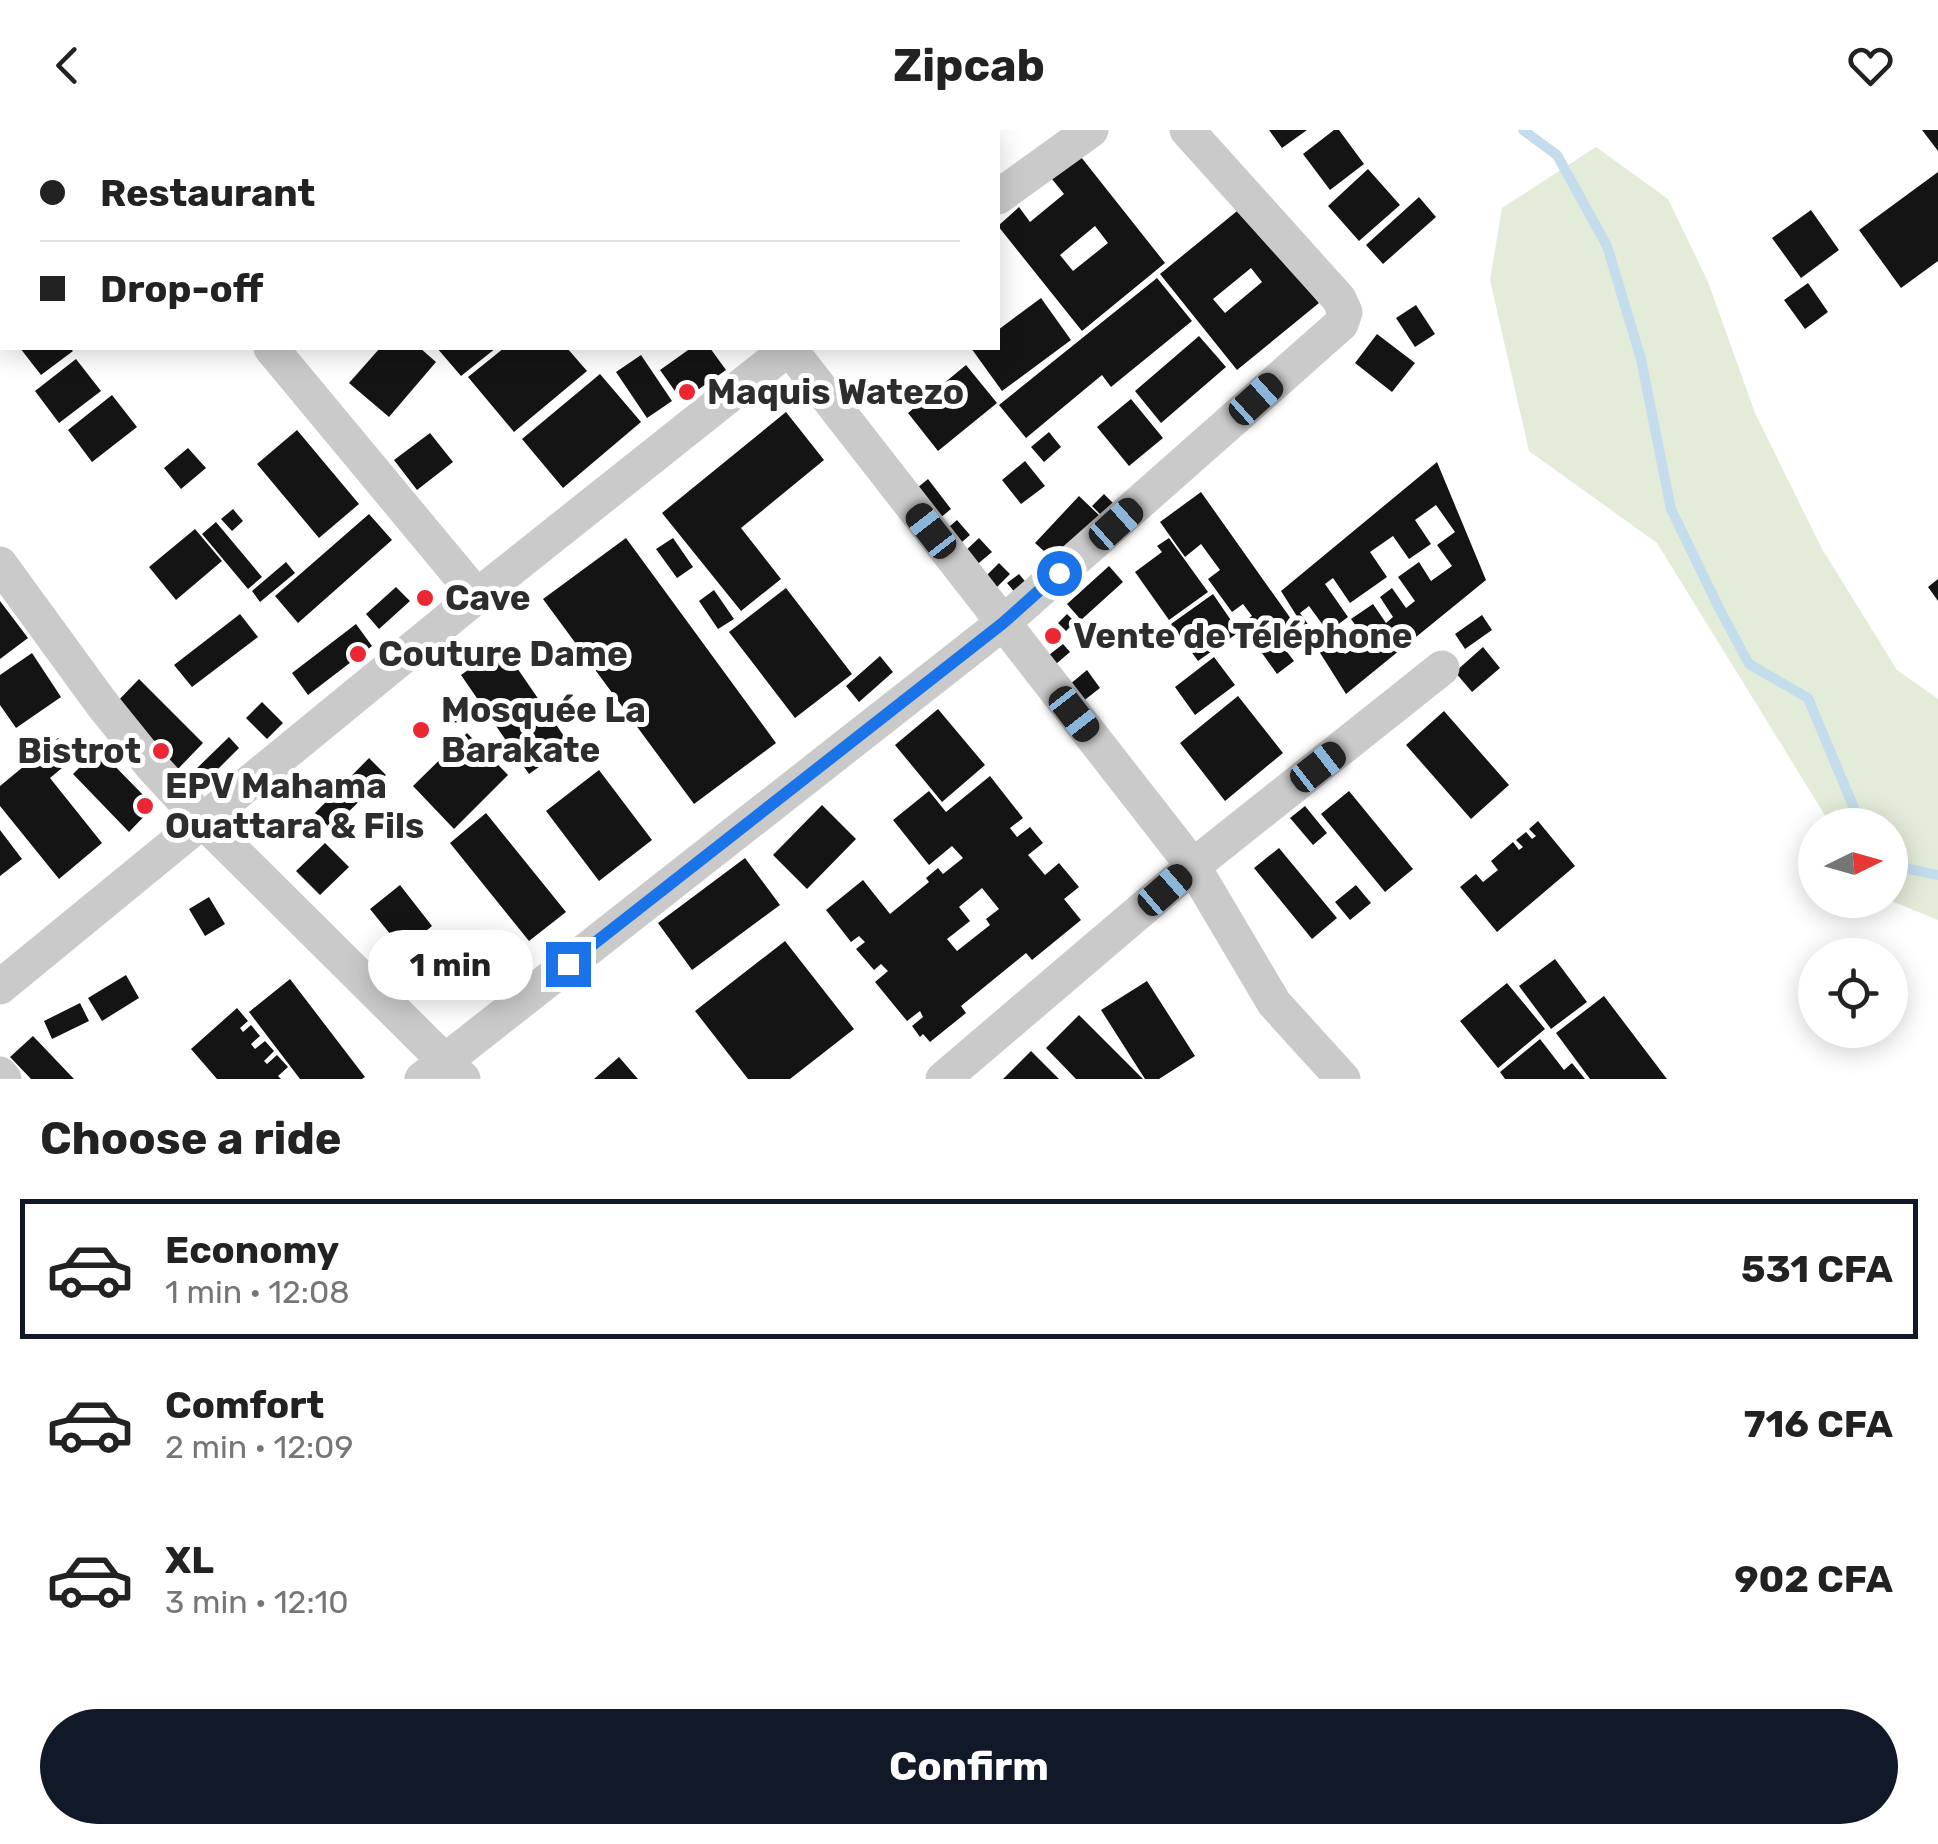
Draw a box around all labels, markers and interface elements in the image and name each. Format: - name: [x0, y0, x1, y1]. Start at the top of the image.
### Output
- icon: back: [40, 38, 95, 93]
- icon: heart: [1843, 38, 1898, 93]
- text: Zipcab: [893, 39, 1045, 92]
- text: Restaurant: [100, 170, 315, 216]
- text: Drop-off: [100, 266, 263, 312]
- car: [1224, 368, 1288, 430]
- place label: Maquis Watezo: [707, 371, 964, 413]
- marker: Maquis Watezo: [676, 381, 698, 403]
- car: [1084, 493, 1148, 555]
- car: [901, 498, 961, 564]
- route start: [1037, 551, 1082, 596]
- place label: Cave: [445, 577, 531, 619]
- marker: Cave: [414, 587, 436, 609]
- place label: Vente de Téléphone: [1073, 615, 1413, 657]
- marker: Vente de Téléphone: [1042, 625, 1064, 647]
- place label: Couture Dame: [378, 633, 628, 675]
- marker: Couture Dame: [347, 643, 369, 665]
- car: [1044, 681, 1104, 747]
- place label: Mosquée La Barakate: [441, 689, 646, 771]
- marker: Mosquée La Barakate: [410, 719, 432, 741]
- place label: Bistrot: [17, 730, 141, 772]
- car: [1285, 737, 1351, 797]
- marker: Bistrot: [150, 740, 172, 762]
- place label: EPV Mahama Ouattara & Fils: [165, 765, 424, 847]
- marker: EPV Mahama Ouattara & Fils: [134, 795, 156, 817]
- north arrow: [1798, 808, 1908, 918]
- map controls: [1798, 808, 1908, 1048]
- car: [1133, 859, 1197, 921]
- callout: 1 min: [368, 929, 533, 999]
- button: locate: [1798, 938, 1908, 1048]
- route end: [546, 942, 591, 987]
- text: 1 min: [410, 946, 491, 984]
- text: Choose a ride: [40, 1112, 342, 1165]
- icon: car: [45, 1224, 135, 1314]
- text: Economy: [165, 1227, 339, 1273]
- text: 531 CFA: [1741, 1246, 1893, 1292]
- text: 1 min · 12:08: [165, 1273, 350, 1311]
- icon: car: [45, 1379, 135, 1469]
- text: Comfort: [165, 1382, 324, 1428]
- text: 716 CFA: [1744, 1401, 1893, 1447]
- text: 2 min · 12:09: [165, 1428, 353, 1466]
- icon: car: [45, 1534, 135, 1624]
- text: XL: [165, 1537, 214, 1583]
- text: 902 CFA: [1734, 1556, 1893, 1602]
- text: 3 min · 12:10: [165, 1583, 349, 1621]
- button: Confirm: [40, 1709, 1898, 1824]

